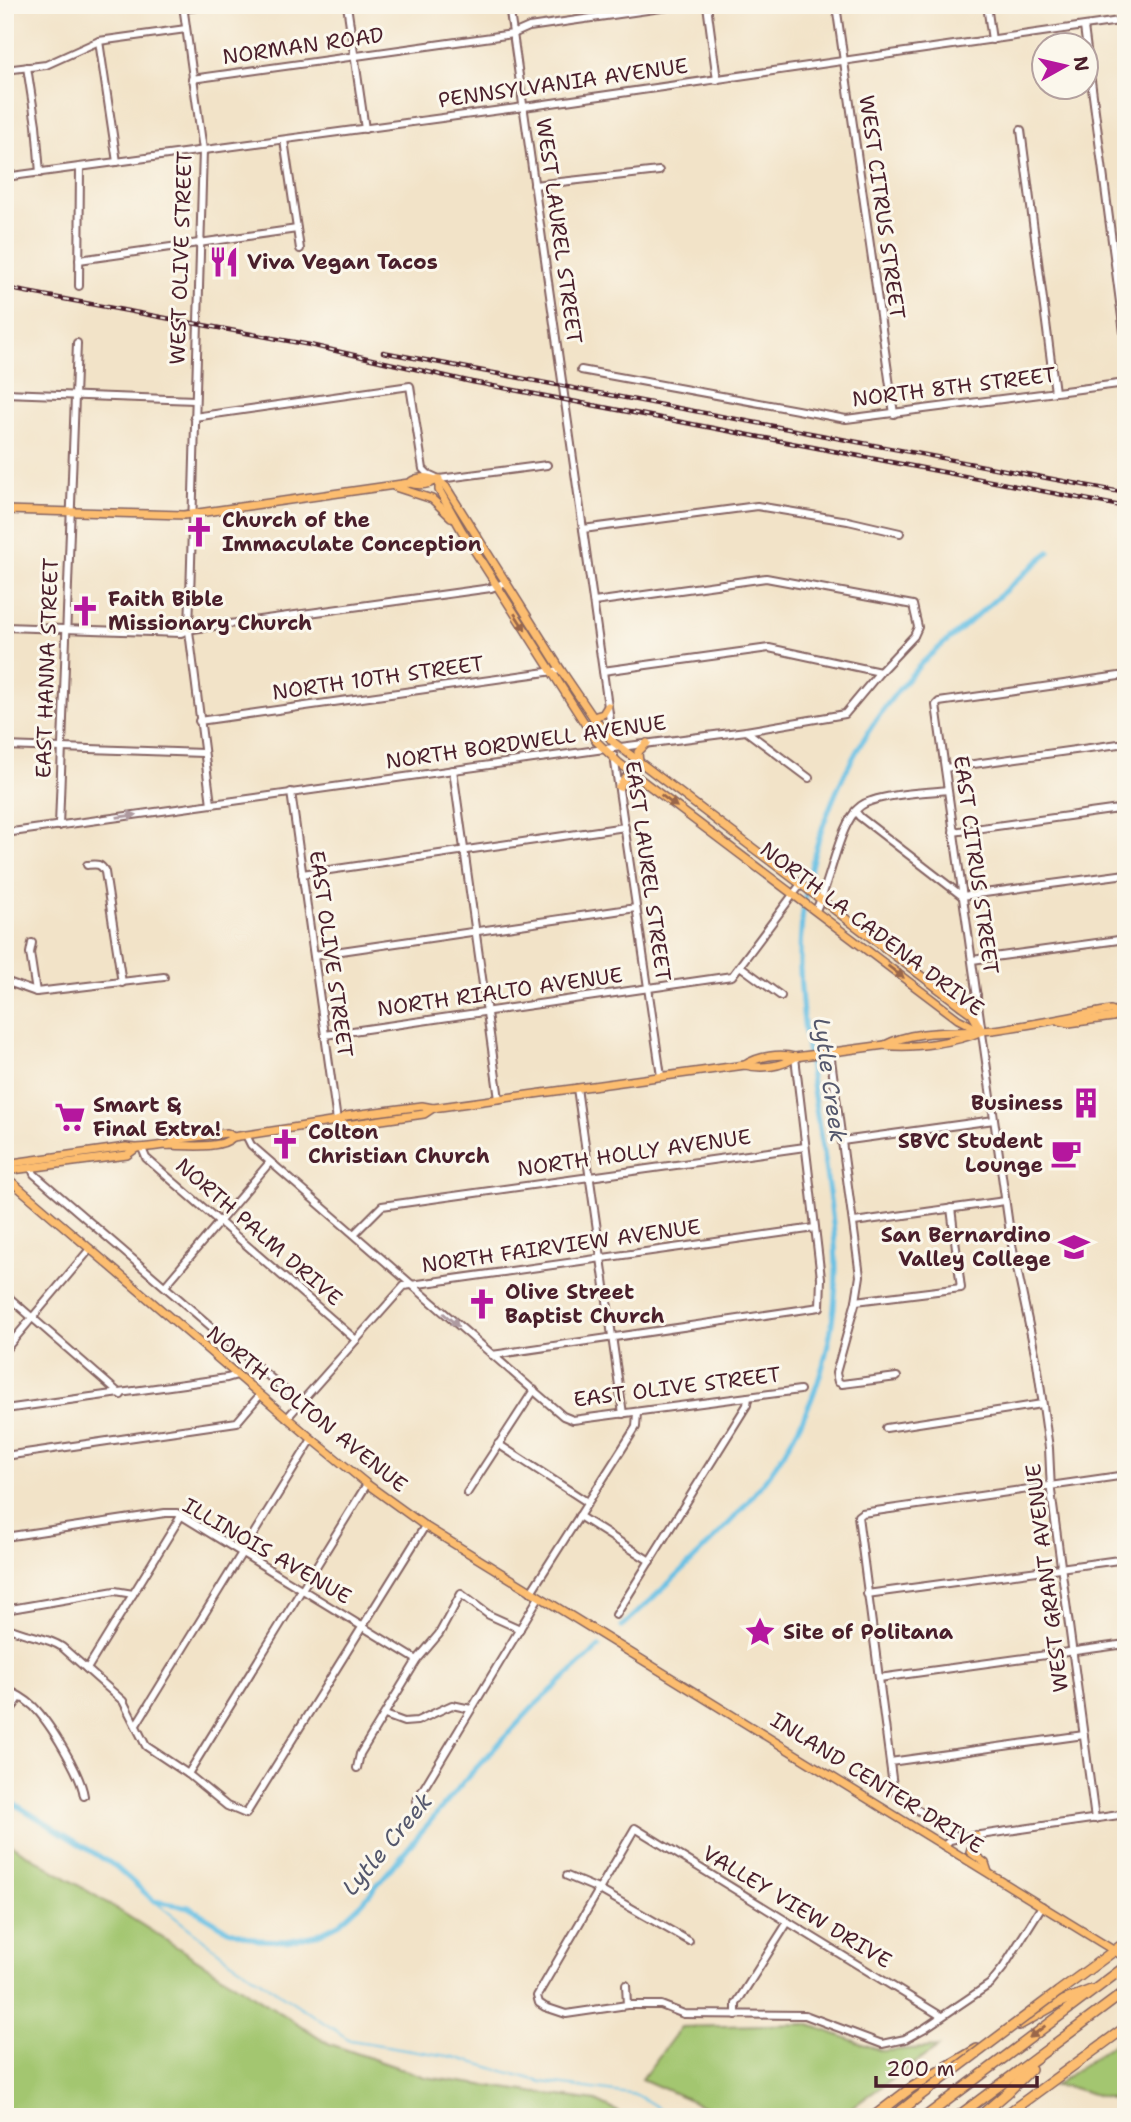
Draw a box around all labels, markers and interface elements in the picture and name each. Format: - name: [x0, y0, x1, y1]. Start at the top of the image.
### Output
- street label: NORMAN ROAD: [221, 21, 385, 71]
- north arrow: [1030, 32, 1100, 102]
- street label: PENNSYLVANIA AVENUE: [436, 52, 690, 114]
- text: N: [1068, 55, 1095, 73]
- street label: WEST CITRUS STREET: [852, 93, 912, 321]
- street label: WEST LAUREL STREET: [529, 116, 589, 346]
- street label: WEST OLIVE STREET: [163, 151, 199, 365]
- restaurant icon: Viva Vegan Tacos: [207, 245, 241, 279]
- place label: Viva Vegan Tacos: [247, 248, 438, 276]
- street label: NORTH 8TH STREET: [851, 361, 1058, 413]
- place label: Church of the Immaculate Conception: [222, 506, 482, 558]
- church icon: Church of the Immaculate Conception: [182, 515, 216, 549]
- street label: EAST HANNA STREET: [29, 557, 65, 779]
- place label: Faith Bible Missionary Church: [108, 585, 312, 637]
- church icon: Faith Bible Missionary Church: [68, 594, 102, 628]
- one-way arrow: [513, 613, 526, 632]
- street label: NORTH 10TH STREET: [270, 649, 486, 707]
- street label: NORTH BORDWELL AVENUE: [384, 708, 668, 776]
- street label: EAST CITRUS STREET: [947, 754, 1005, 976]
- street label: EAST LAUREL STREET: [619, 759, 677, 983]
- one-way arrow: [660, 793, 678, 807]
- one-way arrow: [116, 810, 138, 821]
- street label: NORTH LA CADENA DRIVE: [754, 836, 990, 1022]
- street label: EAST OLIVE STREET: [303, 849, 359, 1059]
- street label: NORTH RIALTO AVENUE: [375, 961, 625, 1023]
- one-way arrow: [887, 964, 905, 978]
- water label: Lytle Creek: [806, 1016, 854, 1144]
- building icon: Business: [1069, 1086, 1103, 1120]
- place label: Business: [971, 1089, 1063, 1117]
- place label: Smart & Final Extra!: [93, 1091, 221, 1143]
- supermarket icon: Smart & Final Extra!: [53, 1100, 87, 1134]
- place label: Colton Christian Church: [308, 1118, 490, 1170]
- street label: NORTH HOLLY AVENUE: [515, 1123, 753, 1183]
- church icon: Colton Christian Church: [268, 1127, 302, 1161]
- place label: SBVC Student Lounge: [898, 1127, 1043, 1179]
- cafe icon: SBVC Student Lounge: [1049, 1136, 1083, 1170]
- street label: NORTH PALM DRIVE: [170, 1152, 348, 1312]
- street label: NORTH FAIRVIEW AVENUE: [420, 1213, 702, 1279]
- place label: San Bernardino Valley College: [881, 1221, 1051, 1273]
- school or university icon: San Bernardino Valley College: [1057, 1230, 1091, 1264]
- place label: Olive Street Baptist Church: [505, 1278, 665, 1330]
- church icon: Olive Street Baptist Church: [465, 1287, 499, 1321]
- one-way arrow: [442, 1312, 460, 1328]
- street label: NORTH COLTON AVENUE: [201, 1319, 413, 1499]
- street label: EAST OLIVE STREET: [572, 1360, 782, 1414]
- street label: WEST GRANT AVENUE: [1019, 1462, 1075, 1694]
- street label: ILLINOIS AVENUE: [178, 1491, 356, 1611]
- place icon: Site of Politana: [743, 1615, 777, 1649]
- place label: Site of Politana: [783, 1618, 954, 1646]
- street label: INLAND CENTER DRIVE: [765, 1706, 989, 1860]
- water label: Lytle Creek: [335, 1786, 439, 1902]
- street label: VALLEY VIEW DRIVE: [697, 1839, 897, 1975]
- one-way arrow: [1028, 2024, 1046, 2038]
- scale bar: [876, 2045, 1036, 2089]
- text: 200 m: [886, 2055, 955, 2083]

